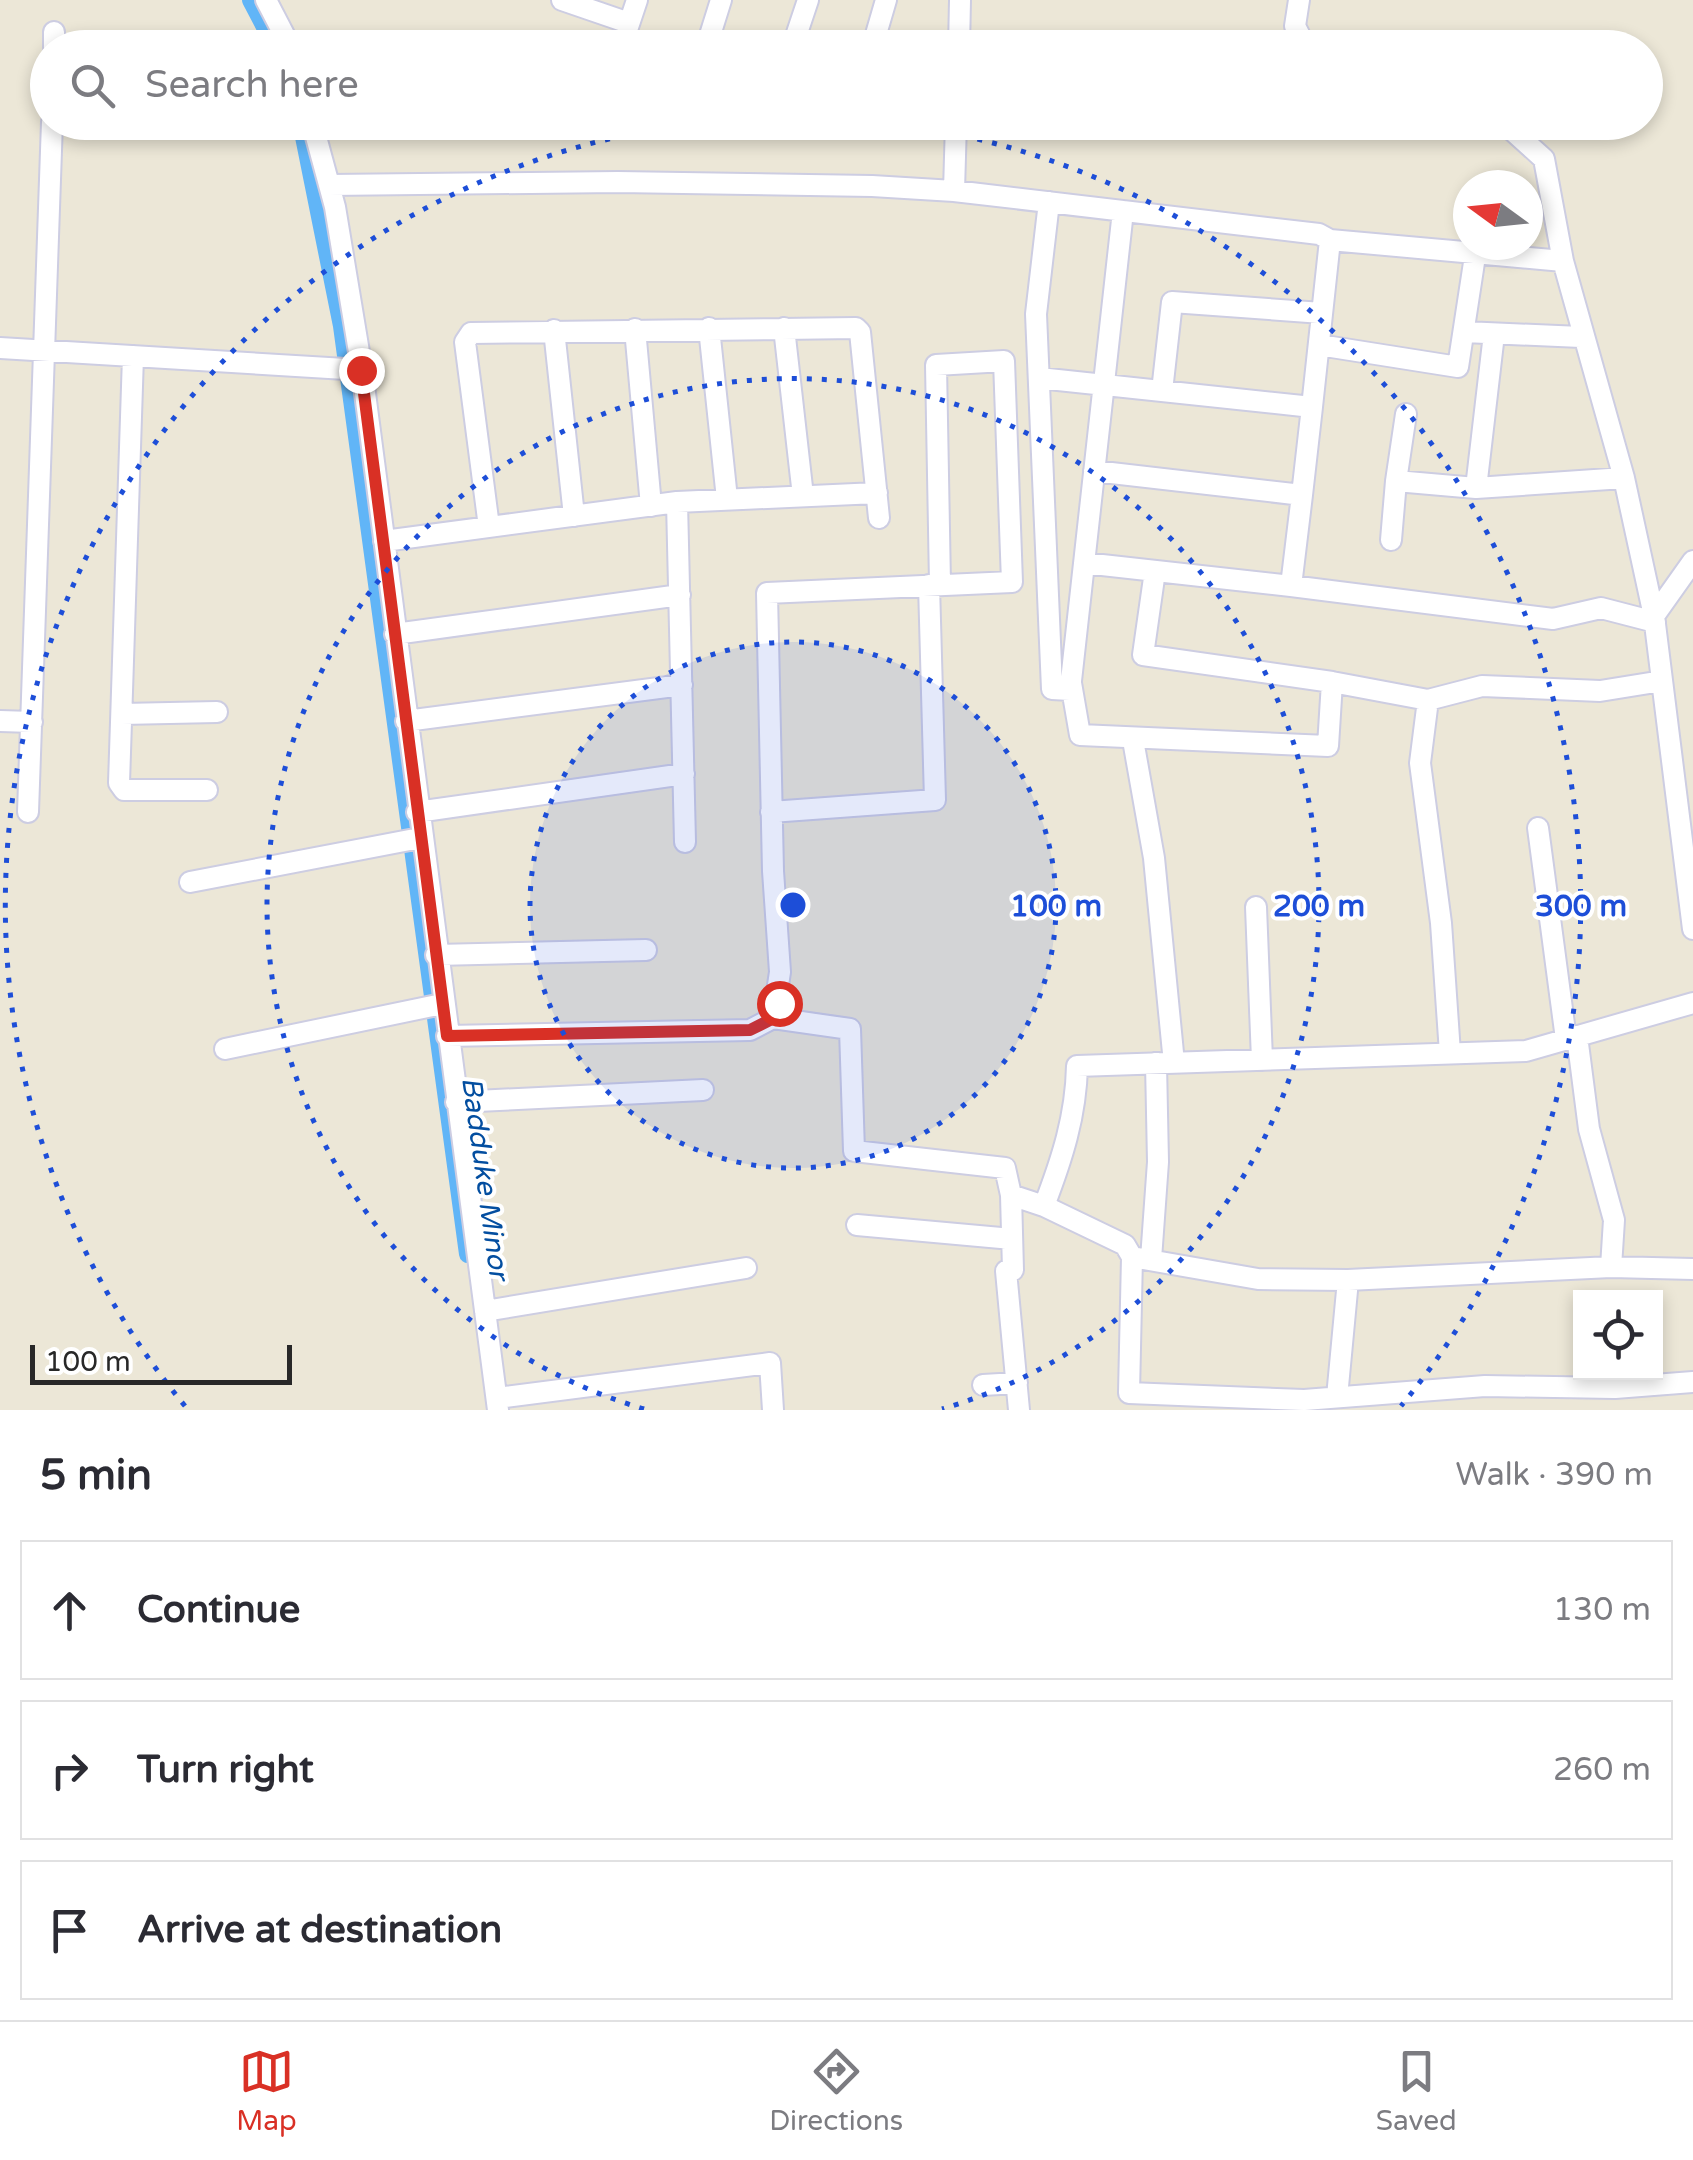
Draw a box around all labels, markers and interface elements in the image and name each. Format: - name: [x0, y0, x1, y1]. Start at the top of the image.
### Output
- search box: [30, 30, 1663, 140]
- icon: search: [65, 58, 120, 113]
- text: Search here: [145, 62, 359, 108]
- north arrow: [1453, 170, 1543, 260]
- route end: [339, 348, 385, 394]
- centre of rings: [775, 887, 811, 923]
- text: 100 m: [1010, 888, 1102, 925]
- text: 200 m: [1273, 888, 1365, 925]
- text: 300 m: [1535, 888, 1627, 925]
- route start: [757, 981, 803, 1027]
- water label: Badduke Minor: [454, 1075, 516, 1285]
- map controls: [1573, 1290, 1663, 1380]
- button: locate: [1573, 1290, 1663, 1380]
- scale bar: [30, 1340, 292, 1384]
- text: 100 m: [45, 1345, 131, 1379]
- text: 5 min: [40, 1450, 152, 1501]
- text: Walk · 390 m: [1456, 1456, 1653, 1494]
- icon: ahead: [42, 1583, 97, 1638]
- text: Continue: [137, 1587, 300, 1633]
- text: 130 m: [1553, 1591, 1651, 1629]
- icon: right: [42, 1743, 97, 1798]
- text: Turn right: [137, 1747, 314, 1793]
- text: 260 m: [1553, 1751, 1651, 1789]
- icon: arrive: [42, 1903, 97, 1958]
- text: Arrive at destination: [137, 1907, 502, 1953]
- tab: Map: [236, 2044, 297, 2138]
- tab: Directions: [769, 2044, 903, 2138]
- tab: Saved: [1376, 2044, 1457, 2138]

